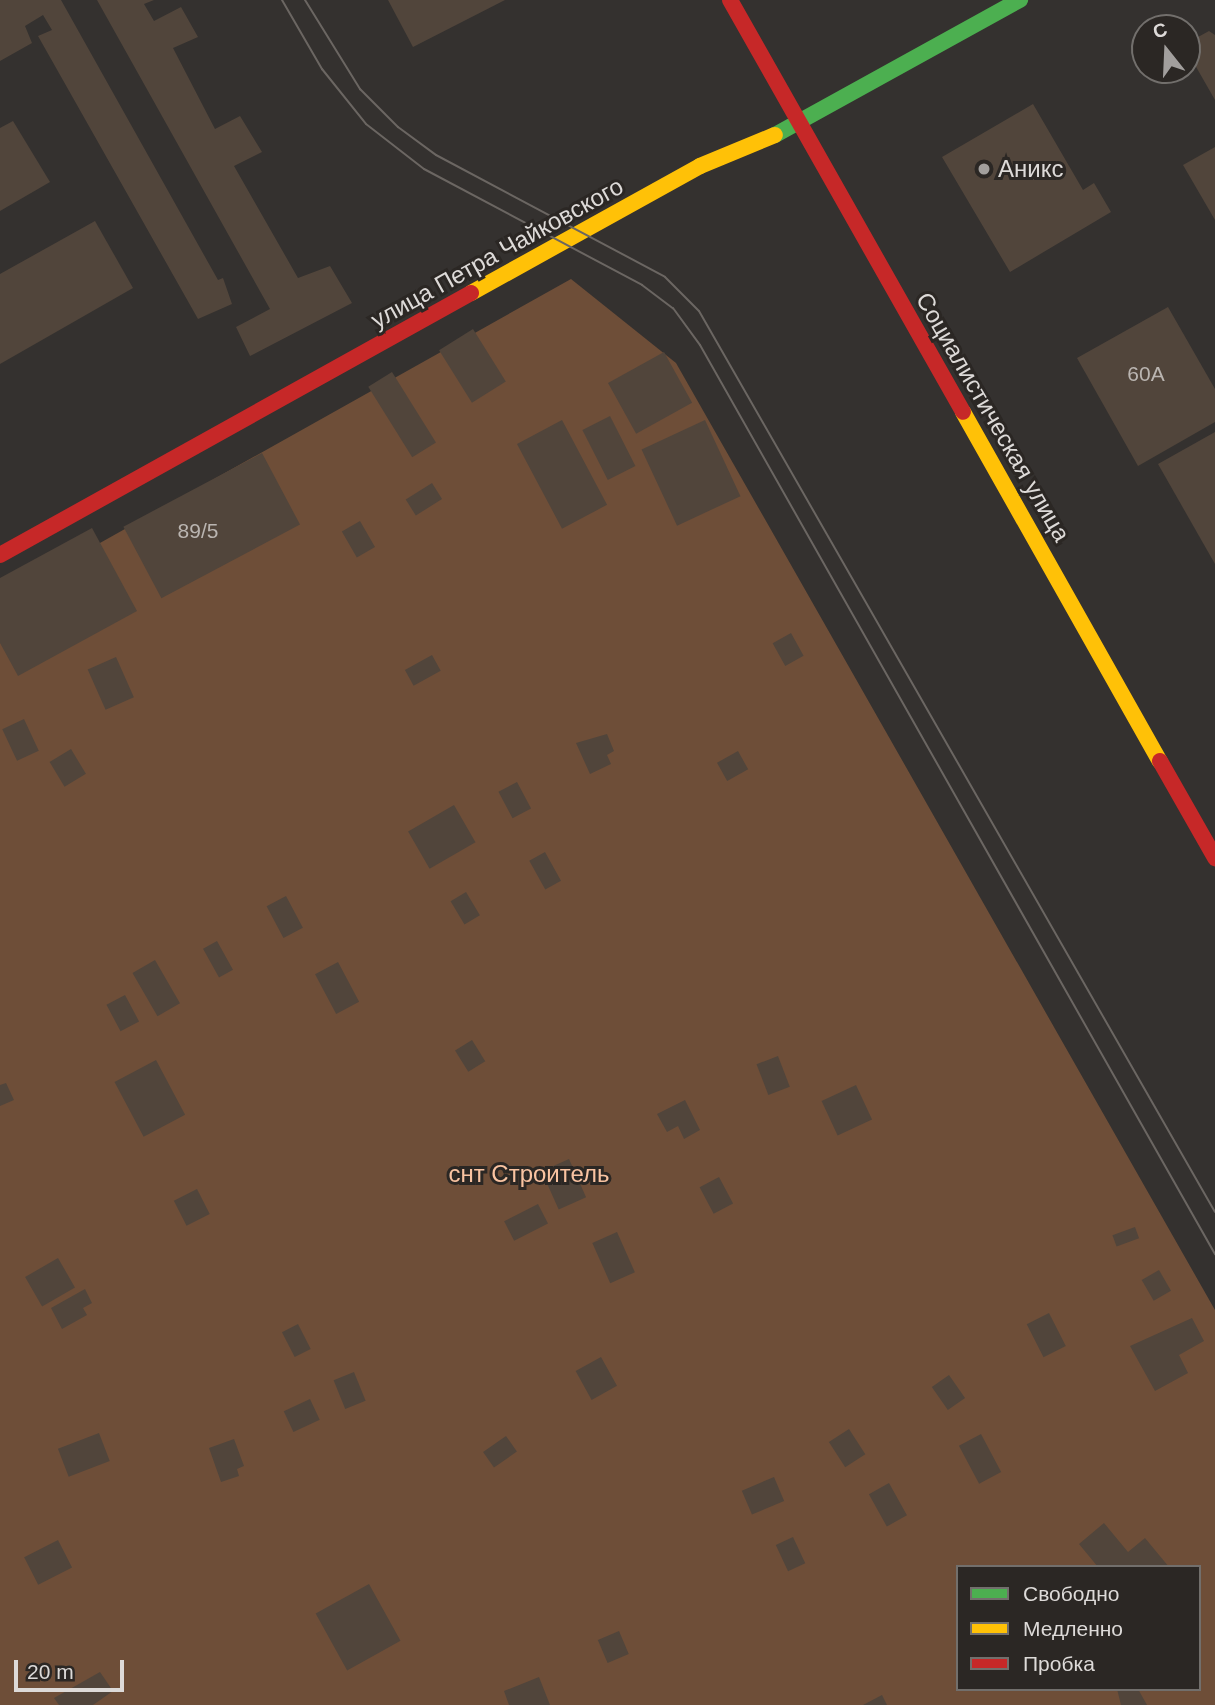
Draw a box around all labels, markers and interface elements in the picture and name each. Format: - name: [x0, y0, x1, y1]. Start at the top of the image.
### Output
- north arrow: [1131, 14, 1201, 84]
- text: С: [1150, 18, 1170, 43]
- place label: Аникс: [998, 155, 1063, 183]
- marker: Аникс: [976, 161, 992, 177]
- street label: улица Петра Чайковского: [366, 172, 628, 334]
- street label: Социалистическая улица: [910, 287, 1076, 547]
- house number: 60А: [1127, 361, 1165, 387]
- house number: 89/5: [178, 518, 218, 544]
- park label: снт Строитель: [448, 1160, 610, 1188]
- legend: [956, 1565, 1201, 1691]
- text: Свободно: [1023, 1582, 1120, 1605]
- text: Медленно: [1023, 1617, 1123, 1640]
- scale bar: [18, 1646, 128, 1690]
- text: Пробка: [1023, 1652, 1095, 1675]
- text: 20 m: [27, 1660, 74, 1683]

